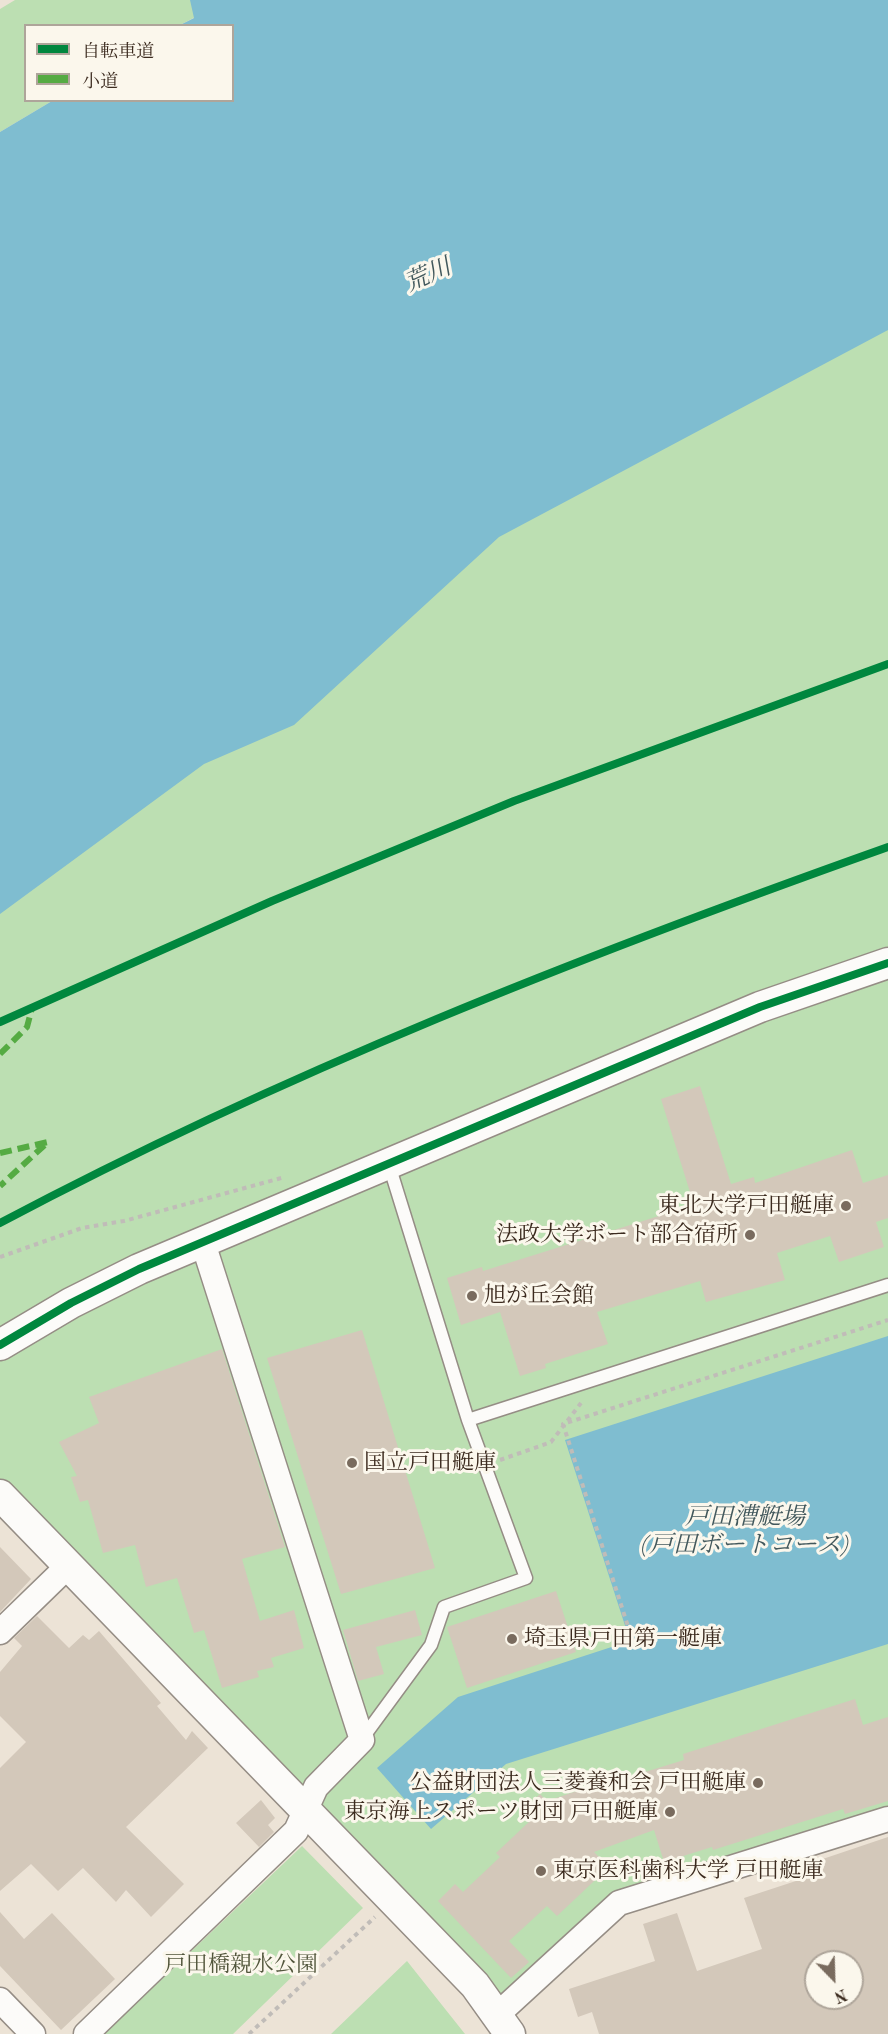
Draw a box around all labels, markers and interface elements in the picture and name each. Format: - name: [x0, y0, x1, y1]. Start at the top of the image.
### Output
- legend: [24, 24, 234, 102]
- text: 自転車道: [82, 43, 154, 61]
- text: 小道: [82, 73, 118, 91]
- water label: 荒川: [400, 253, 456, 299]
- place label: 東北大学戸田艇庫: [658, 1193, 834, 1219]
- marker: 東北大学戸田艇庫: [839, 1199, 853, 1213]
- place label: 法政大学ボート部合宿所: [496, 1222, 738, 1248]
- marker: 法政大学ボート部合宿所: [743, 1228, 757, 1242]
- place label: 旭が丘会館: [484, 1283, 594, 1309]
- marker: 旭が丘会館: [465, 1289, 479, 1303]
- place label: 国立戸田艇庫: [364, 1450, 496, 1476]
- marker: 国立戸田艇庫: [345, 1456, 359, 1470]
- water label: 戸田漕艇場 (戸田ボートコース): [640, 1504, 850, 1560]
- place label: 埼玉県戸田第一艇庫: [524, 1626, 722, 1652]
- marker: 埼玉県戸田第一艇庫: [505, 1632, 519, 1646]
- place label: 公益財団法人三菱養和会 戸田艇庫: [410, 1770, 746, 1796]
- marker: 公益財団法人三菱養和会 戸田艇庫: [751, 1776, 765, 1790]
- place label: 東京海上スポーツ財団 戸田艇庫: [344, 1799, 658, 1825]
- marker: 東京海上スポーツ財団 戸田艇庫: [663, 1805, 677, 1819]
- place label: 東京医科歯科大学 戸田艇庫: [553, 1858, 823, 1884]
- marker: 東京医科歯科大学 戸田艇庫: [534, 1864, 548, 1878]
- north arrow: [804, 1950, 864, 2010]
- park label: 戸田橋親水公園: [164, 1952, 318, 1978]
- text: N: [832, 1985, 849, 2004]

